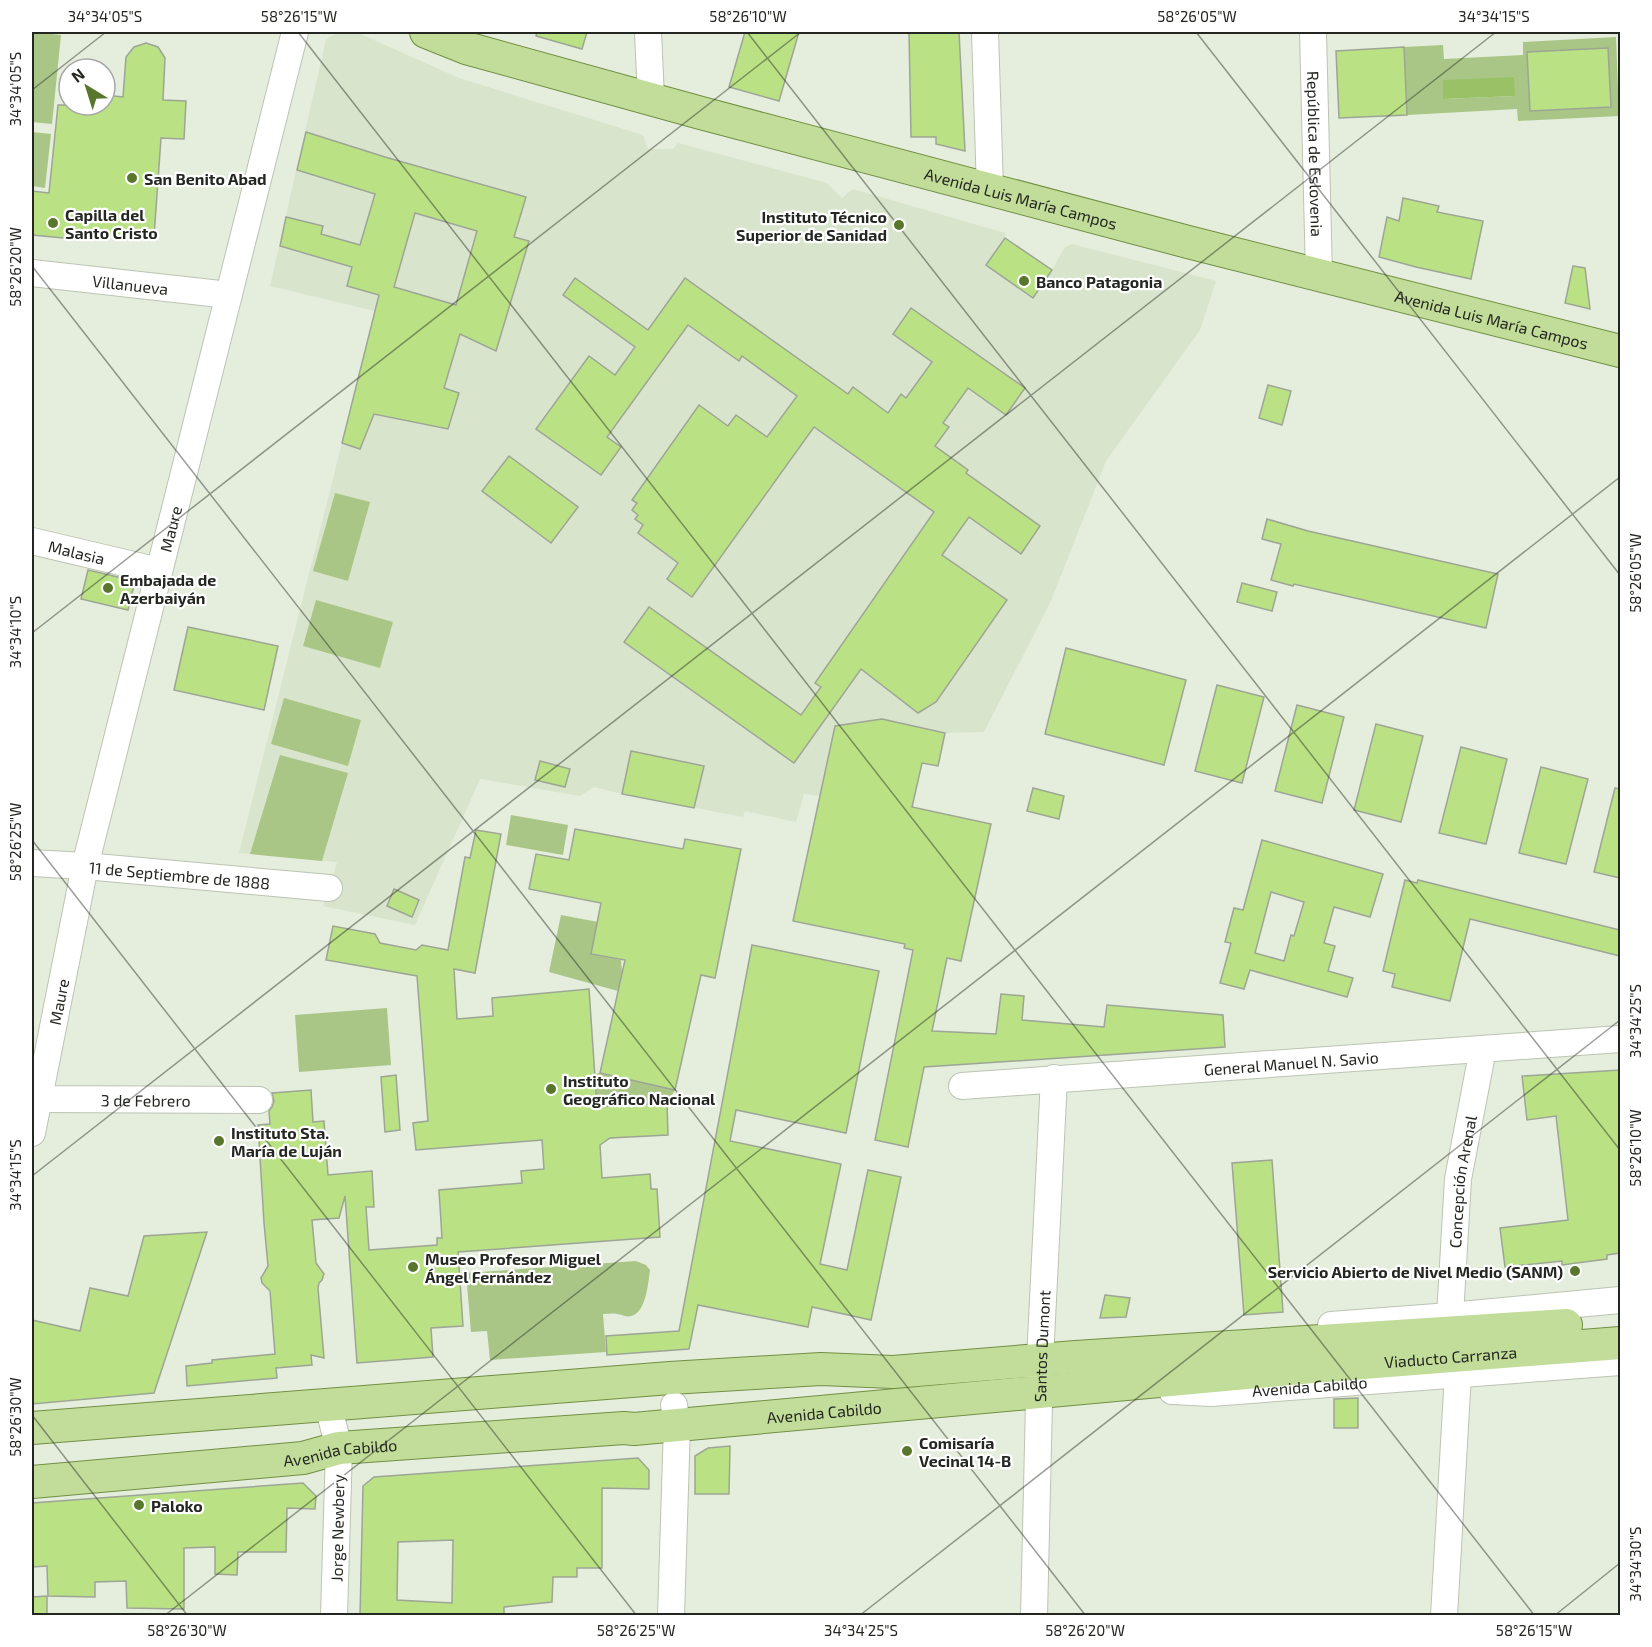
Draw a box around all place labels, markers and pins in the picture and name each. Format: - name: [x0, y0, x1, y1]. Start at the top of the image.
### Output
- place label: San Benito Abad: [144, 169, 267, 188]
- marker: San Benito Abad: [125, 171, 139, 185]
- place label: Capilla del Santo Cristo: [65, 205, 158, 242]
- place label: Instituto Técnico Superior de Sanidad: [736, 207, 887, 244]
- marker: Capilla del Santo Cristo: [46, 216, 60, 230]
- marker: Instituto Técnico Superior de Sanidad: [892, 218, 906, 232]
- place label: Banco Patagonia: [1036, 272, 1162, 291]
- marker: Banco Patagonia: [1017, 274, 1031, 288]
- place label: Embajada de Azerbaiyán: [120, 570, 216, 608]
- marker: Embajada de Azerbaiyán: [101, 581, 115, 595]
- place label: Instituto Geográfico Nacional: [563, 1071, 716, 1108]
- marker: Instituto Geográfico Nacional: [544, 1082, 558, 1096]
- place label: Instituto Sta. María de Luján: [231, 1123, 342, 1160]
- marker: Instituto Sta. María de Luján: [212, 1134, 226, 1148]
- place label: Museo Profesor Miguel Ángel Fernández: [425, 1249, 602, 1286]
- marker: Museo Profesor Miguel Ángel Fernández: [406, 1260, 420, 1274]
- place label: Servicio Abierto de Nivel Medio (SANM): [1268, 1262, 1563, 1281]
- marker: Servicio Abierto de Nivel Medio (SANM): [1568, 1264, 1582, 1278]
- place label: Comisaría Vecinal 14-B: [919, 1433, 1011, 1470]
- marker: Comisaría Vecinal 14-B: [900, 1444, 914, 1458]
- place label: Paloko: [151, 1496, 203, 1515]
- marker: Paloko: [132, 1498, 146, 1512]

